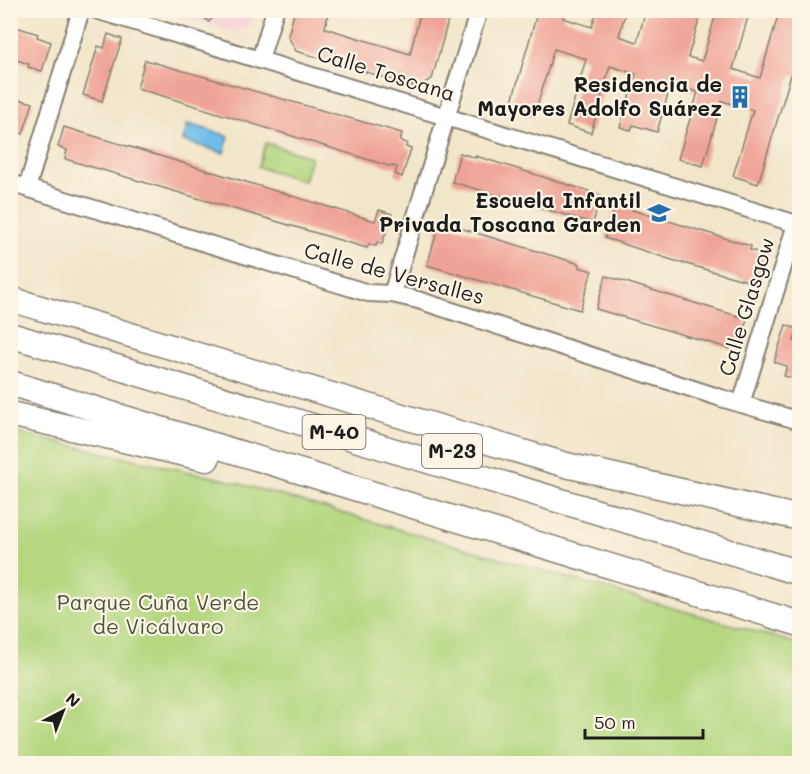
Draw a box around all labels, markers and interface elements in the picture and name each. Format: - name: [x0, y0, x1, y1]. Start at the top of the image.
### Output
- street label: Calle Toscana: [314, 39, 459, 106]
- place label: Residencia de Mayores Adolfo Suárez: [477, 70, 722, 122]
- building icon: Residencia de Mayores Adolfo Suárez: [727, 84, 753, 110]
- place label: Escuela Infantil Privada Toscana Garden: [379, 186, 641, 237]
- school or university icon: Escuela Infantil Privada Toscana Garden: [646, 200, 672, 226]
- street label: Calle Glasgow: [712, 234, 779, 379]
- street label: Calle de Versalles: [301, 236, 487, 310]
- road number: M-40: [302, 415, 366, 449]
- road number: M-23: [422, 434, 482, 468]
- park label: Parque Cuña Verde de Vicálvaro: [57, 588, 259, 639]
- north arrow: [33, 681, 93, 741]
- text: N: [62, 688, 85, 711]
- scale bar: [585, 702, 704, 740]
- text: 50 m: [594, 710, 636, 734]

